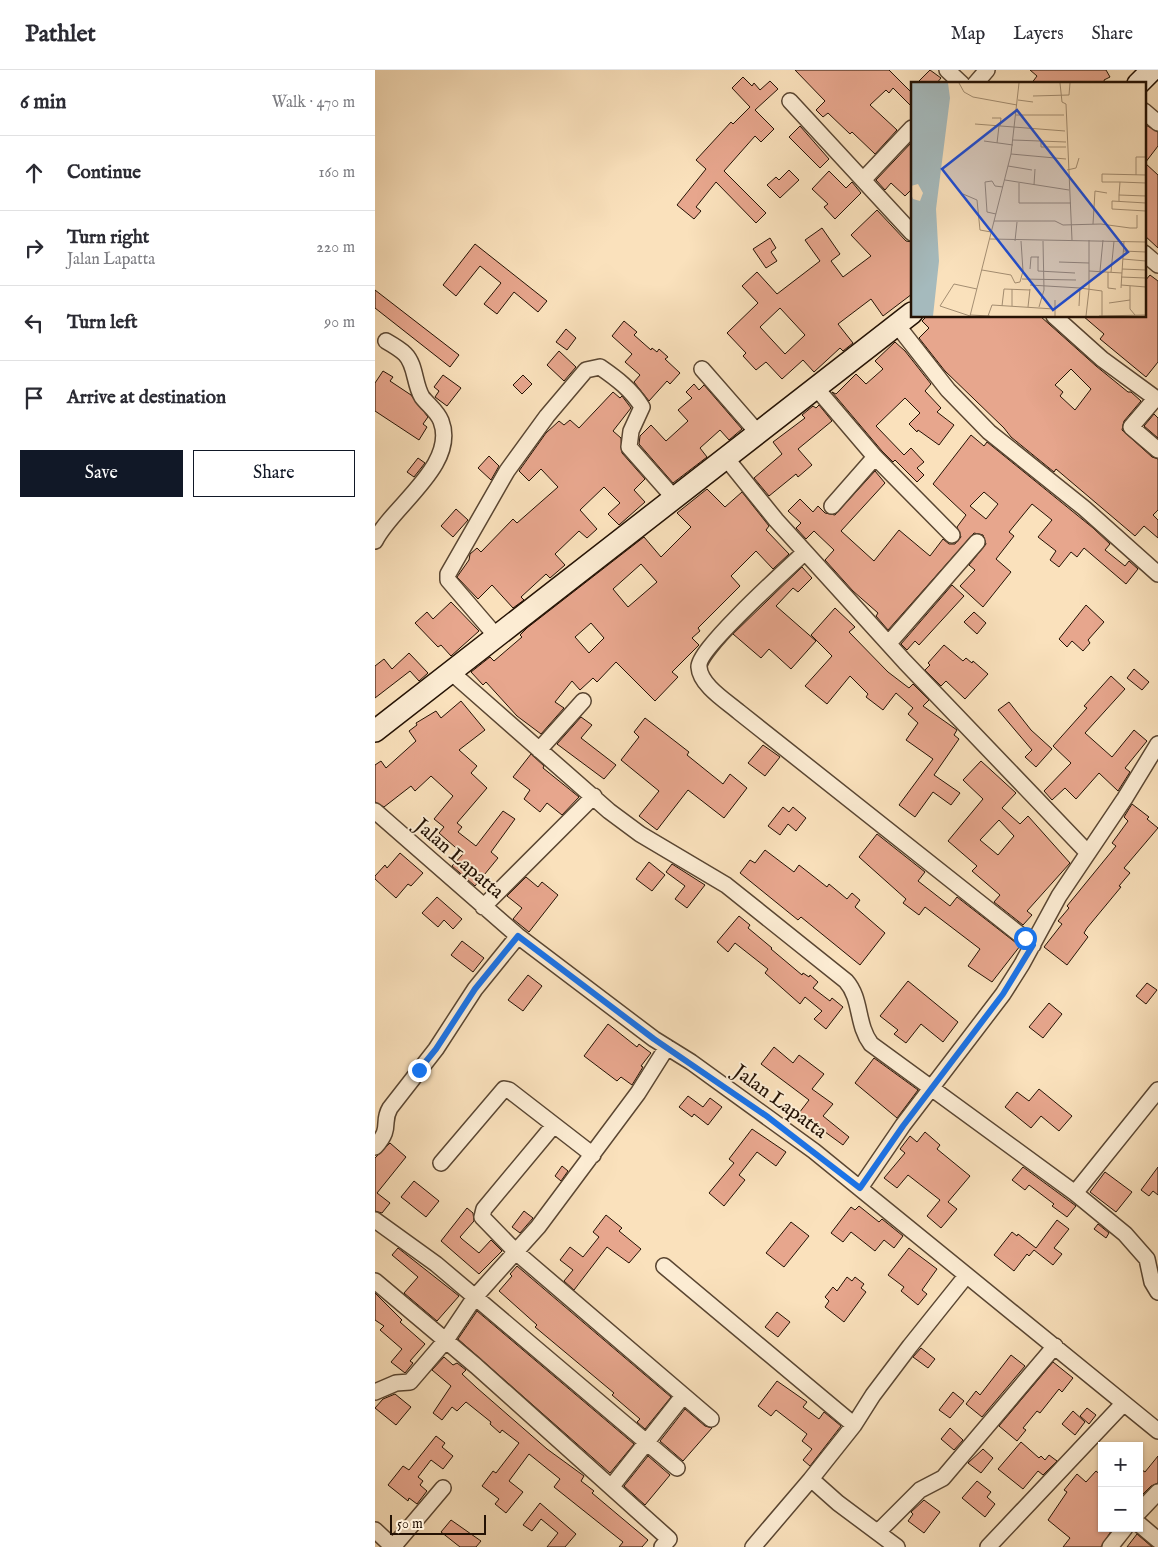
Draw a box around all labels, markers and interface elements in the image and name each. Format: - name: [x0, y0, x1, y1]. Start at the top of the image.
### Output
- text: Pathlet: [25, 19, 96, 50]
- text: Map: [951, 23, 985, 46]
- text: Layers: [1013, 23, 1064, 46]
- text: Share: [1092, 23, 1133, 46]
- inset map: [911, 82, 1145, 318]
- text: 6 min: [20, 89, 66, 116]
- text: Walk · 470 m: [272, 93, 355, 113]
- icon: ahead: [20, 159, 48, 187]
- text: Continue: [67, 161, 141, 185]
- text: 160 m: [319, 163, 355, 183]
- text: Turn right: [67, 226, 149, 250]
- icon: right: [20, 234, 48, 262]
- text: 220 m: [316, 238, 355, 258]
- text: Jalan Lapatta: [67, 250, 155, 270]
- icon: left: [20, 309, 48, 337]
- text: Turn left: [67, 311, 138, 335]
- text: 90 m: [324, 313, 355, 333]
- icon: arrive: [20, 384, 48, 412]
- text: Arrive at destination: [67, 386, 226, 410]
- button: Save: [20, 450, 183, 497]
- button: Share: [193, 450, 355, 497]
- street label: Jalan Lapatta: [408, 812, 509, 905]
- route start: [1014, 927, 1037, 950]
- street label: Jalan Lapatta: [726, 1058, 832, 1145]
- route end: [408, 1059, 431, 1082]
- map controls: [1098, 1442, 1143, 1532]
- button: +: [1098, 1442, 1143, 1487]
- button: −: [1098, 1487, 1143, 1532]
- scale bar: [390, 1512, 486, 1535]
- text: 50 m: [397, 1515, 423, 1533]

